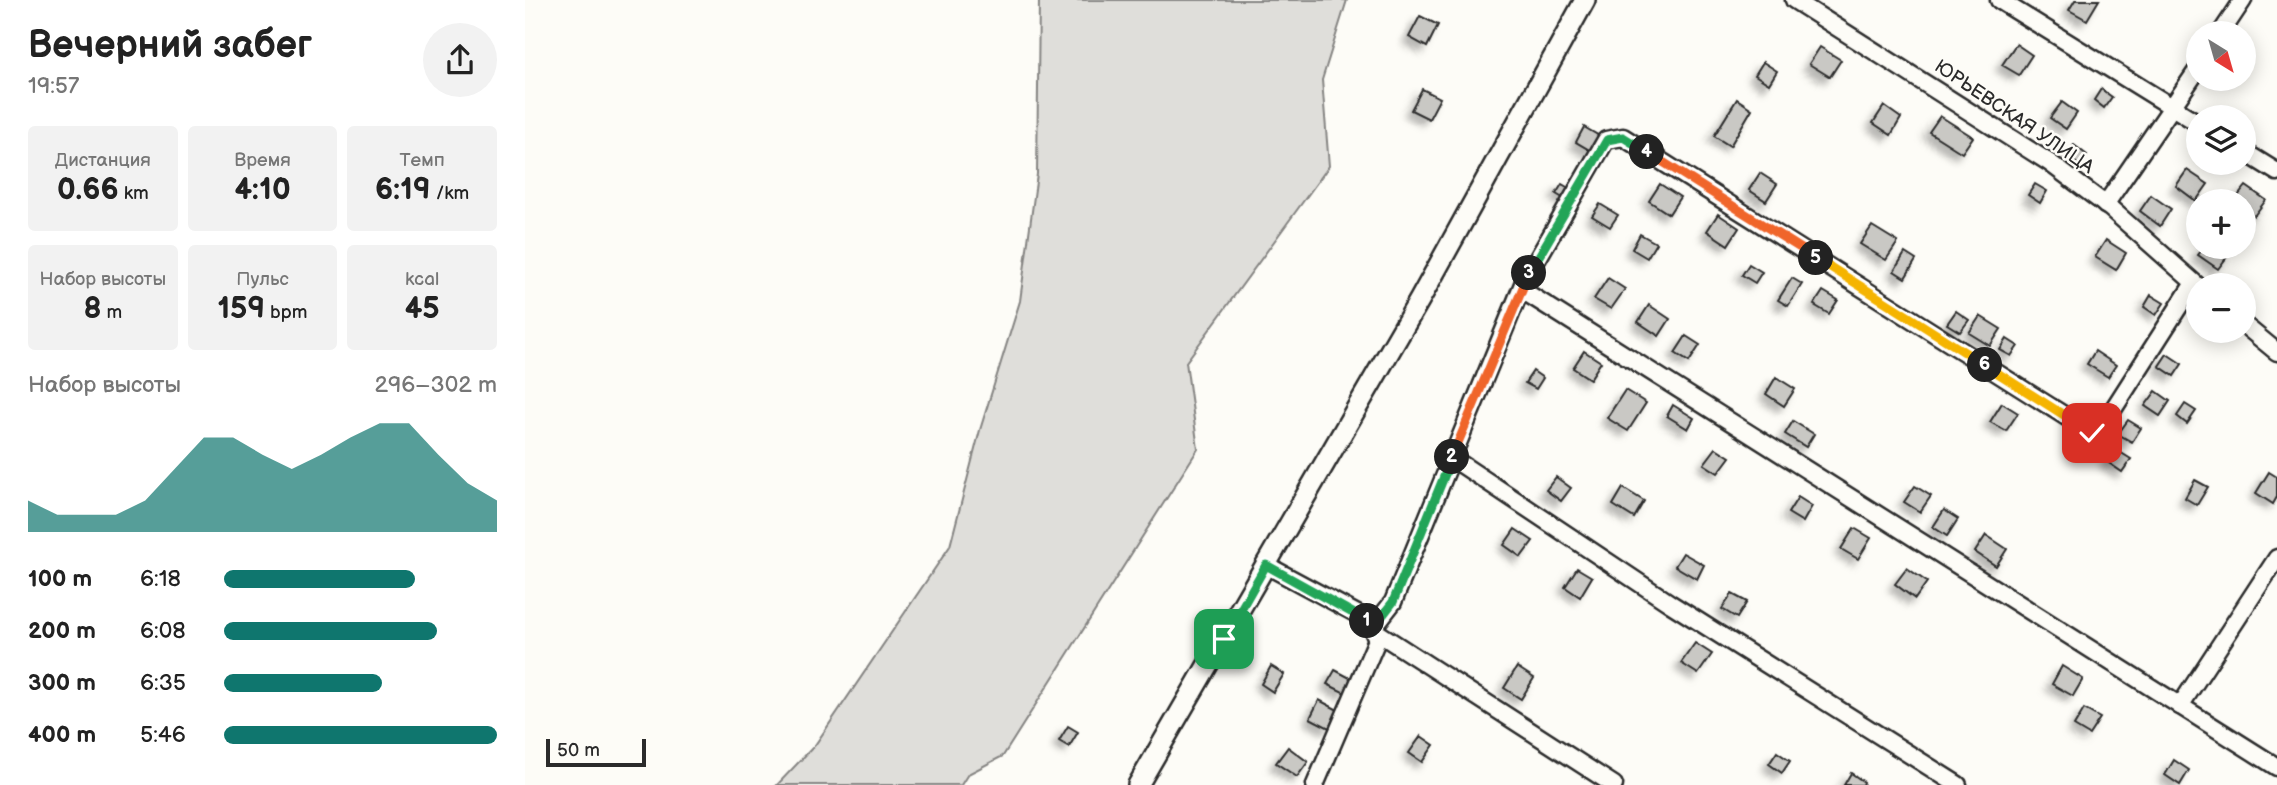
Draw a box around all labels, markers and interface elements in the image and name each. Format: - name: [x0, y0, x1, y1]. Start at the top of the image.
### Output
- north arrow: [2186, 21, 2256, 91]
- map controls: [2186, 21, 2256, 343]
- text: Вечерний забег: [28, 23, 312, 68]
- button: share: [423, 23, 497, 97]
- street label: ЮРЬЕВСКАЯ УЛИЦА: [1930, 55, 2098, 179]
- text: 19:57: [28, 72, 79, 100]
- button: layers: [2186, 105, 2256, 175]
- pin: 4: [1629, 134, 1665, 170]
- text: 4: [1641, 140, 1652, 163]
- text: Дистанция: [55, 149, 151, 172]
- text: Время: [234, 149, 291, 172]
- text: Темп: [400, 149, 445, 172]
- text: 0.66: [57, 172, 119, 208]
- text: 4:10: [234, 172, 291, 208]
- text: 6:19: [375, 172, 431, 208]
- text: km: [119, 182, 149, 205]
- text: /km: [431, 182, 469, 205]
- button: +: [2186, 189, 2256, 259]
- pin: 5: [1799, 240, 1833, 276]
- text: 5: [1810, 246, 1821, 269]
- pin: 3: [1511, 256, 1546, 290]
- text: 3: [1523, 261, 1534, 284]
- text: Набор высоты: [40, 268, 166, 291]
- text: Пульс: [236, 268, 289, 291]
- text: kcal: [405, 268, 439, 291]
- button: −: [2186, 273, 2256, 343]
- text: 8: [83, 291, 101, 327]
- text: 159: [217, 291, 265, 327]
- text: 45: [405, 291, 440, 327]
- text: m: [101, 301, 122, 324]
- text: bpm: [265, 301, 308, 324]
- pin: 6: [1967, 348, 2003, 382]
- text: 6: [1979, 353, 1990, 376]
- text: Набор высоты: [28, 371, 181, 399]
- text: 296–302 m: [374, 371, 497, 399]
- pin: [2062, 403, 2122, 463]
- icon: check: [2073, 414, 2111, 452]
- pin: 2: [1434, 440, 1469, 475]
- text: 2: [1446, 445, 1457, 468]
- text: 100 m: [28, 565, 92, 593]
- text: 6:18: [140, 565, 181, 593]
- pin: 1: [1349, 604, 1385, 638]
- pin: [1194, 609, 1254, 669]
- text: 1: [1363, 609, 1371, 632]
- text: 200 m: [28, 617, 96, 645]
- text: 6:08: [140, 617, 186, 645]
- icon: arrive: [1205, 620, 1243, 658]
- text: 300 m: [28, 669, 96, 697]
- text: 6:35: [140, 669, 186, 697]
- text: 400 m: [28, 721, 96, 749]
- text: 5:46: [140, 721, 186, 749]
- scale bar: [546, 736, 646, 768]
- text: 50 m: [557, 739, 600, 762]

